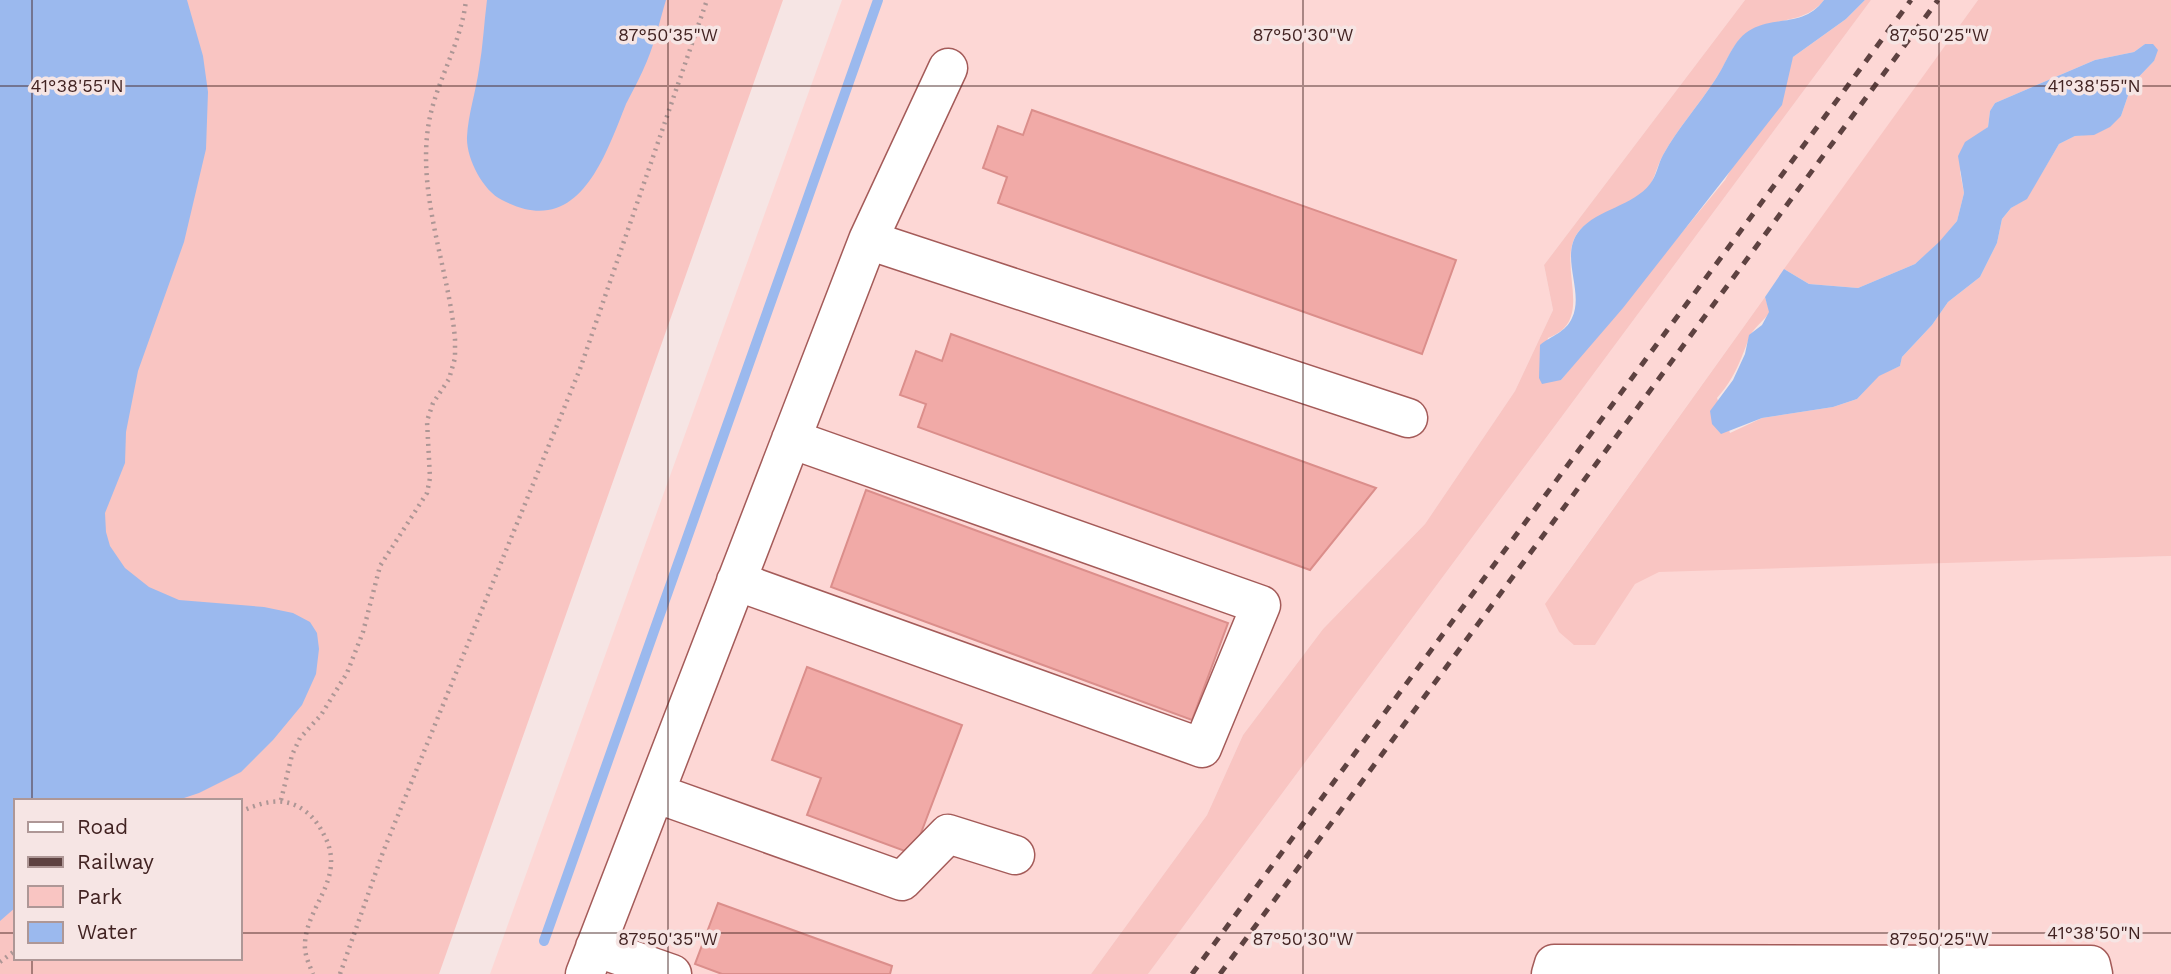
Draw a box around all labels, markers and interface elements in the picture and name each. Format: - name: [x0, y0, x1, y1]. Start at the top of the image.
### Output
- text: 87°50'35"W: [618, 24, 718, 45]
- text: 87°50'30"W: [1253, 24, 1353, 45]
- text: 87°50'25"W: [1889, 24, 1989, 45]
- text: 41°38'55"N: [30, 75, 124, 96]
- text: 41°38'55"N: [2047, 75, 2141, 96]
- legend: [14, 799, 242, 960]
- text: Road: [77, 814, 128, 839]
- text: Railway: [77, 849, 154, 874]
- text: Park: [77, 884, 122, 909]
- text: Water: [77, 919, 138, 944]
- text: 41°38'50"N: [2047, 922, 2141, 943]
- text: 87°50'35"W: [618, 928, 718, 949]
- text: 87°50'30"W: [1253, 928, 1353, 949]
- text: 87°50'25"W: [1889, 928, 1989, 949]

